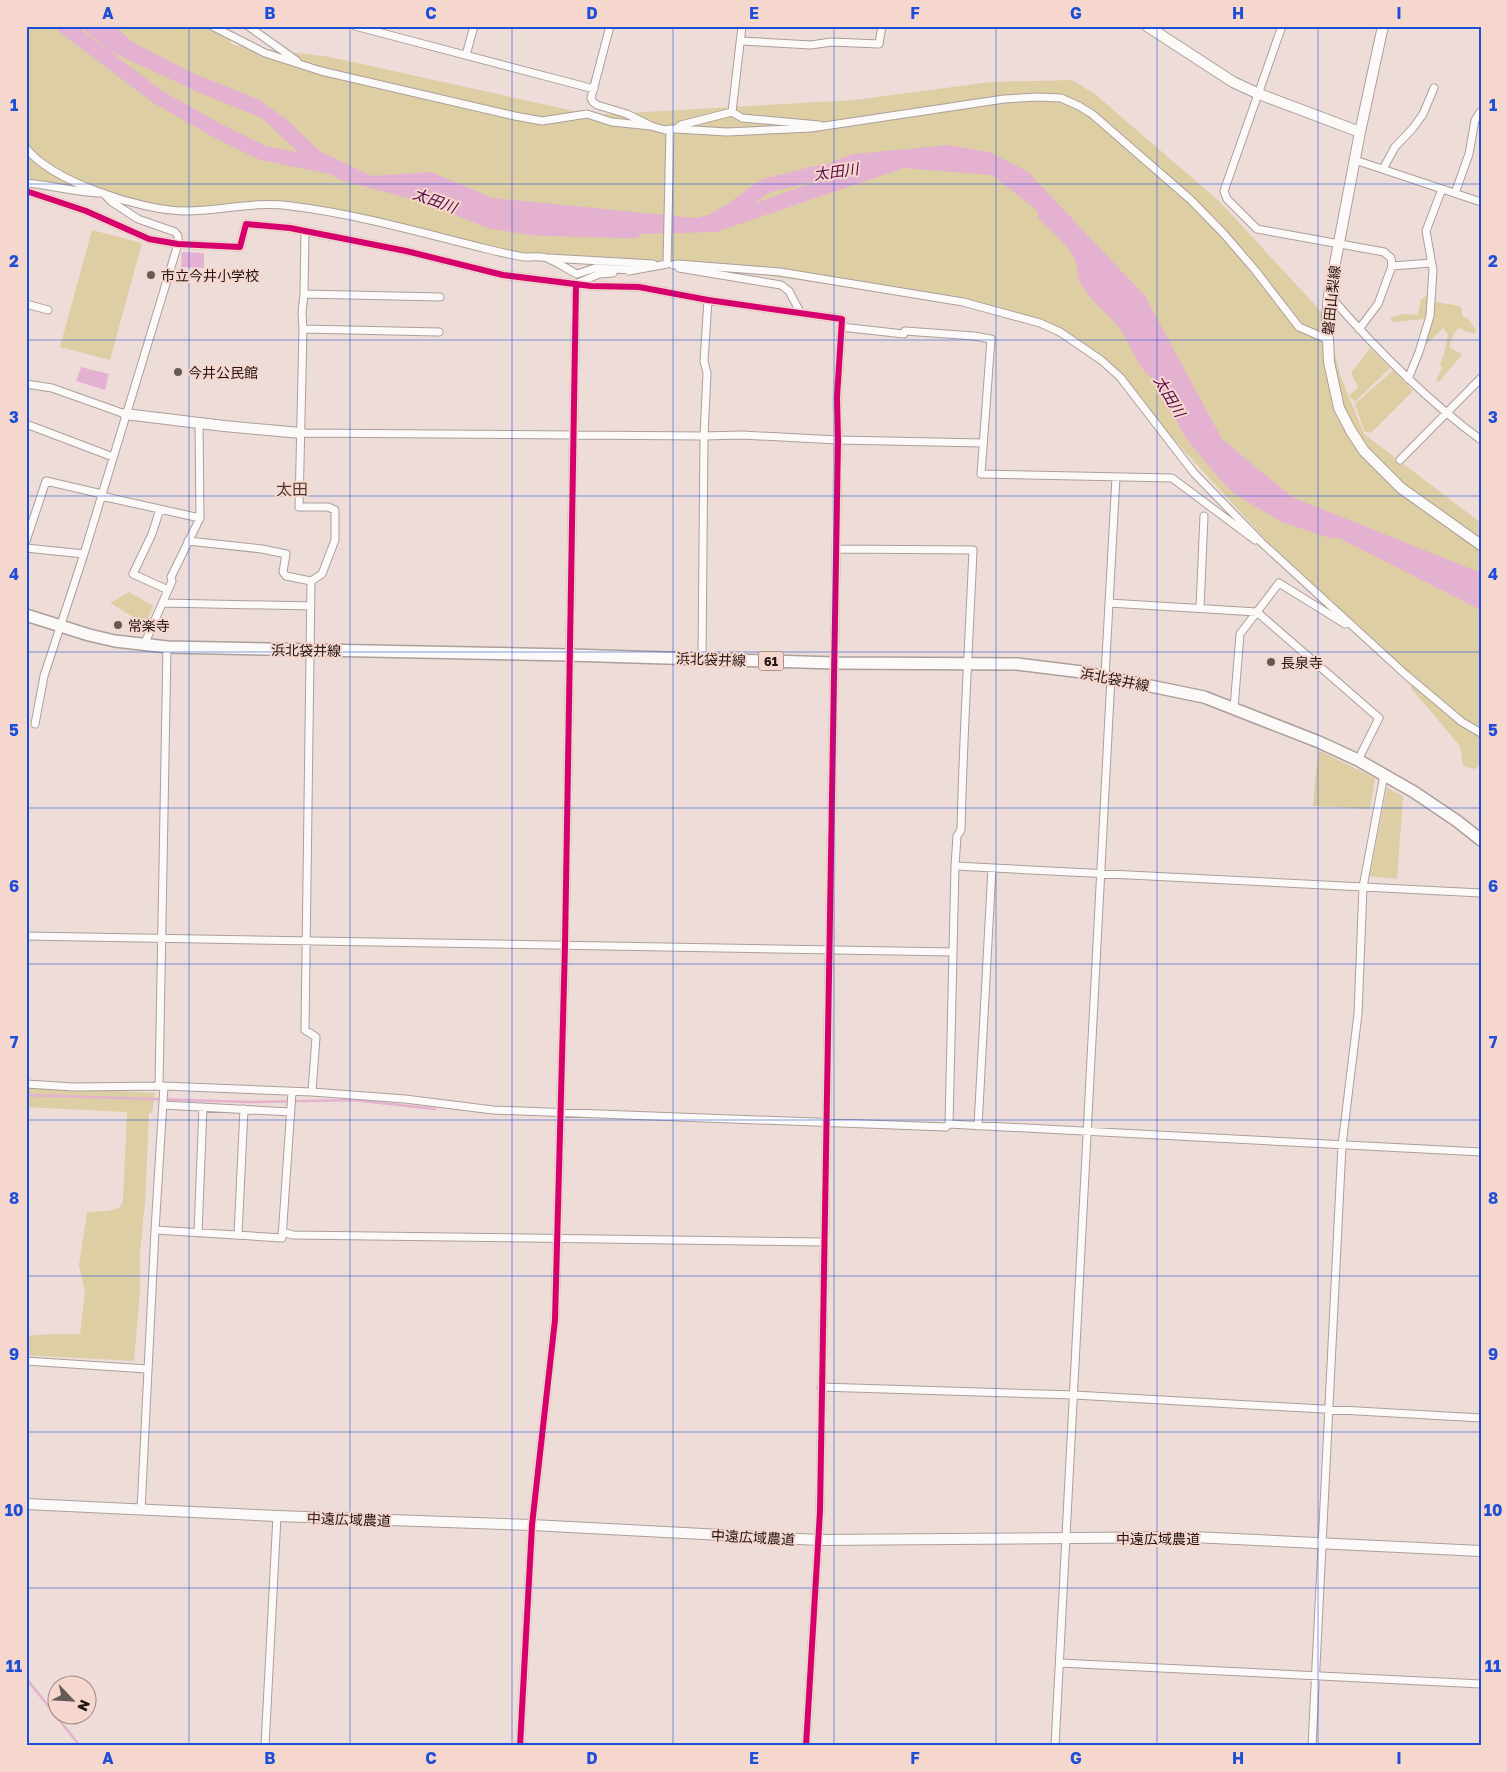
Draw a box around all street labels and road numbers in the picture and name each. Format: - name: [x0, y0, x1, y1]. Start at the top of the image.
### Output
- street label: 磐田山梨線: [1319, 264, 1343, 336]
- street label: 浜北袋井線: [271, 641, 341, 659]
- street label: 浜北袋井線: [676, 649, 746, 669]
- road number: 61: [758, 651, 784, 670]
- street label: 浜北袋井線: [1079, 664, 1151, 694]
- street label: 中遠広域農道: [307, 1509, 391, 1529]
- street label: 中遠広域農道: [711, 1526, 795, 1548]
- street label: 中遠広域農道: [1116, 1530, 1200, 1547]

